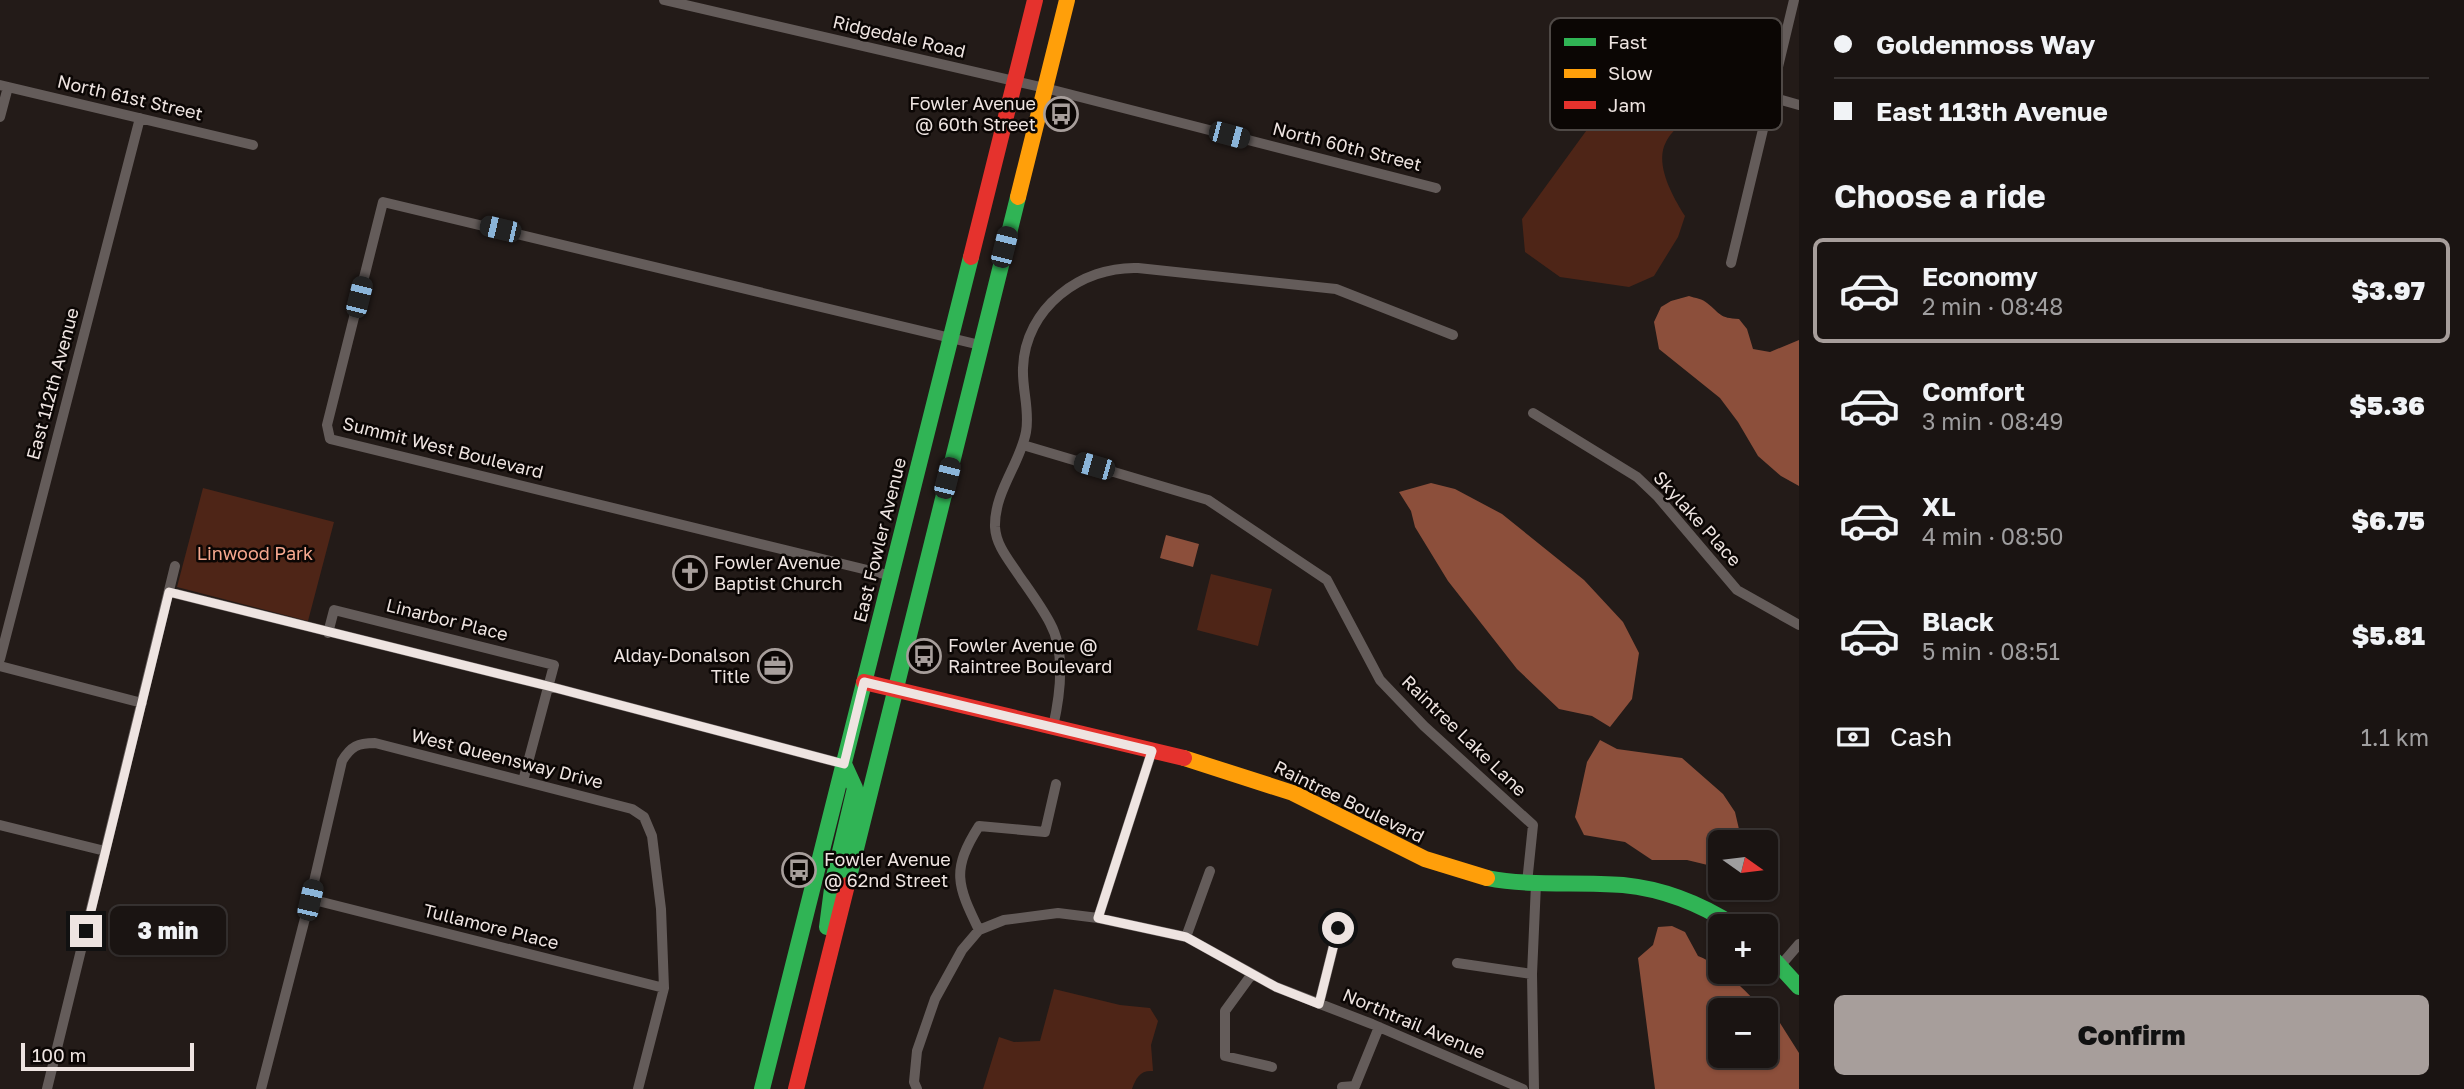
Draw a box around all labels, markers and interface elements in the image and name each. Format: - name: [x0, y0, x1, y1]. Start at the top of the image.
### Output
- street label: Ridgedale Road: [831, 10, 968, 62]
- legend: [1550, 18, 1782, 130]
- text: Goldenmoss Way: [1876, 29, 2095, 60]
- text: Fast: [1608, 30, 1647, 53]
- text: Slow: [1608, 61, 1653, 84]
- street label: North 61st Street: [55, 70, 205, 124]
- place label: Fowler Avenue @ 60th Street: [909, 92, 1036, 135]
- text: Jam: [1608, 93, 1646, 116]
- bus stop icon: Fowler Avenue @ 60th Street: [1042, 95, 1080, 133]
- text: East 113th Avenue: [1876, 96, 2108, 127]
- street label: North 60th Street: [1270, 117, 1424, 175]
- car: [1206, 119, 1253, 151]
- text: Choose a ride: [1834, 177, 2046, 215]
- car: [478, 214, 523, 244]
- car: [989, 224, 1020, 270]
- icon: car: [1838, 259, 1901, 322]
- text: Economy: [1922, 261, 2038, 292]
- car: [344, 274, 375, 320]
- text: $3.97: [2351, 275, 2425, 306]
- text: 2 min · 08:48: [1922, 292, 2063, 320]
- street label: East 112th Avenue: [21, 305, 83, 462]
- icon: car: [1838, 374, 1901, 437]
- text: Comfort: [1922, 376, 2025, 407]
- text: $5.36: [2349, 390, 2425, 421]
- text: 3 min · 08:49: [1922, 407, 2063, 435]
- street label: Summit West Boulevard: [341, 411, 546, 483]
- car: [1071, 450, 1118, 482]
- street label: East Fowler Avenue: [848, 455, 910, 624]
- car: [932, 455, 963, 501]
- street label: Skylake Place: [1649, 466, 1746, 571]
- icon: car: [1838, 489, 1901, 552]
- text: XL: [1922, 491, 1956, 522]
- text: $6.75: [2351, 505, 2425, 536]
- text: 4 min · 08:50: [1922, 522, 2064, 550]
- park label: Linwood Park: [197, 542, 313, 564]
- place label: Fowler Avenue Baptist Church: [714, 551, 842, 594]
- church icon: Fowler Avenue Baptist Church: [671, 554, 709, 592]
- street label: Linarbor Place: [384, 593, 510, 645]
- icon: car: [1838, 604, 1901, 667]
- text: Black: [1922, 606, 1994, 637]
- text: $5.81: [2352, 620, 2425, 651]
- place label: Fowler Avenue @ Raintree Boulevard: [948, 634, 1112, 677]
- bus stop icon: Fowler Avenue @ Raintree Boulevard: [905, 637, 943, 675]
- text: 5 min · 08:51: [1922, 637, 2060, 665]
- place label: Alday-Donalson Title: [613, 644, 750, 687]
- office icon: Alday-Donalson Title: [756, 647, 794, 685]
- street label: Raintree Lake Lane: [1398, 670, 1532, 800]
- icon: cash: [1834, 718, 1872, 756]
- text: Cash: [1890, 721, 1952, 752]
- text: 1.1 km: [2361, 723, 2429, 751]
- street label: West Queensway Drive: [409, 724, 606, 793]
- street label: Raintree Boulevard: [1271, 755, 1428, 847]
- north arrow: [1708, 830, 1778, 900]
- map controls: [1708, 830, 1778, 1068]
- place label: Fowler Avenue @ 62nd Street: [824, 848, 951, 891]
- bus stop icon: Fowler Avenue @ 62nd Street: [780, 851, 818, 889]
- car: [296, 877, 325, 923]
- street label: Tullamore Place: [421, 899, 561, 953]
- callout: 3 min: [110, 906, 226, 956]
- route start: [1322, 912, 1354, 944]
- button: +: [1708, 914, 1778, 984]
- route end: [70, 915, 102, 947]
- text: 3 min: [138, 916, 198, 944]
- street label: Northtrail Avenue: [1340, 983, 1489, 1063]
- button: Confirm: [1834, 995, 2429, 1075]
- button: −: [1708, 998, 1778, 1068]
- scale bar: [21, 1040, 194, 1072]
- text: 100 m: [32, 1043, 86, 1066]

